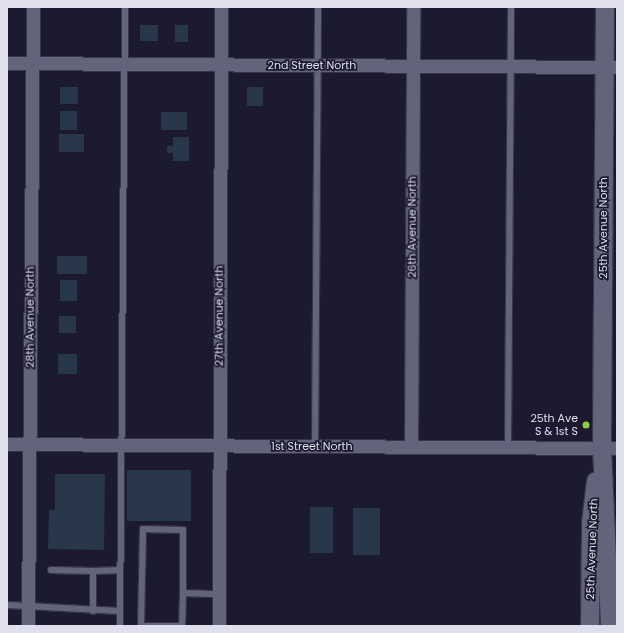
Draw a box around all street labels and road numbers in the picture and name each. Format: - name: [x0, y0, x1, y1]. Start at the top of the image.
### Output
- street label: 2nd Street North: [268, 58, 356, 72]
- street label: 26th Avenue North: [405, 176, 419, 278]
- street label: 25th Avenue North: [596, 177, 610, 279]
- street label: 28th Avenue North: [23, 266, 37, 368]
- street label: 27th Avenue North: [212, 266, 226, 366]
- street label: 1st Street North: [271, 439, 353, 453]
- street label: 25th Avenue North: [584, 498, 600, 600]

